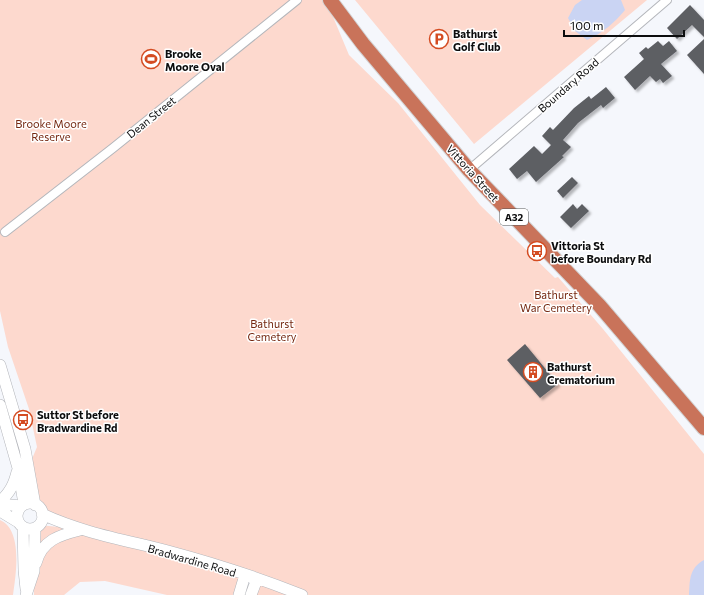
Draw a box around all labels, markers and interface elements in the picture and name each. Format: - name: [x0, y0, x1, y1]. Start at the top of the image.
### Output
- scale bar: [564, 12, 684, 38]
- text: 100 m: [570, 18, 604, 32]
- place label: Bathurst Golf Club: [453, 27, 501, 53]
- parking icon: Bathurst Golf Club: [428, 28, 450, 50]
- place label: Brooke Moore Oval: [165, 47, 225, 73]
- sports icon: Brooke Moore Oval: [140, 48, 162, 70]
- street label: Boundary Road: [535, 55, 601, 115]
- street label: Dean Street: [124, 93, 178, 141]
- park label: Brooke Moore Reserve: [15, 117, 87, 143]
- street label: Vittoria Street: [444, 142, 502, 204]
- road number: A32: [500, 209, 528, 225]
- place label: Vittoria St before Boundary Rd: [551, 239, 651, 265]
- bus stop icon: Vittoria St before Boundary Rd: [526, 240, 548, 262]
- park label: Bathurst War Cemetery: [520, 288, 592, 314]
- park label: Bathurst Cemetery: [248, 317, 297, 343]
- place label: Bathurst Crematorium: [547, 360, 615, 386]
- building icon: Bathurst Crematorium: [522, 361, 544, 383]
- place label: Suttor St before Bradwardine Rd: [37, 408, 119, 434]
- bus stop icon: Suttor St before Bradwardine Rd: [12, 409, 34, 431]
- street label: Bradwardine Road: [146, 541, 238, 579]

